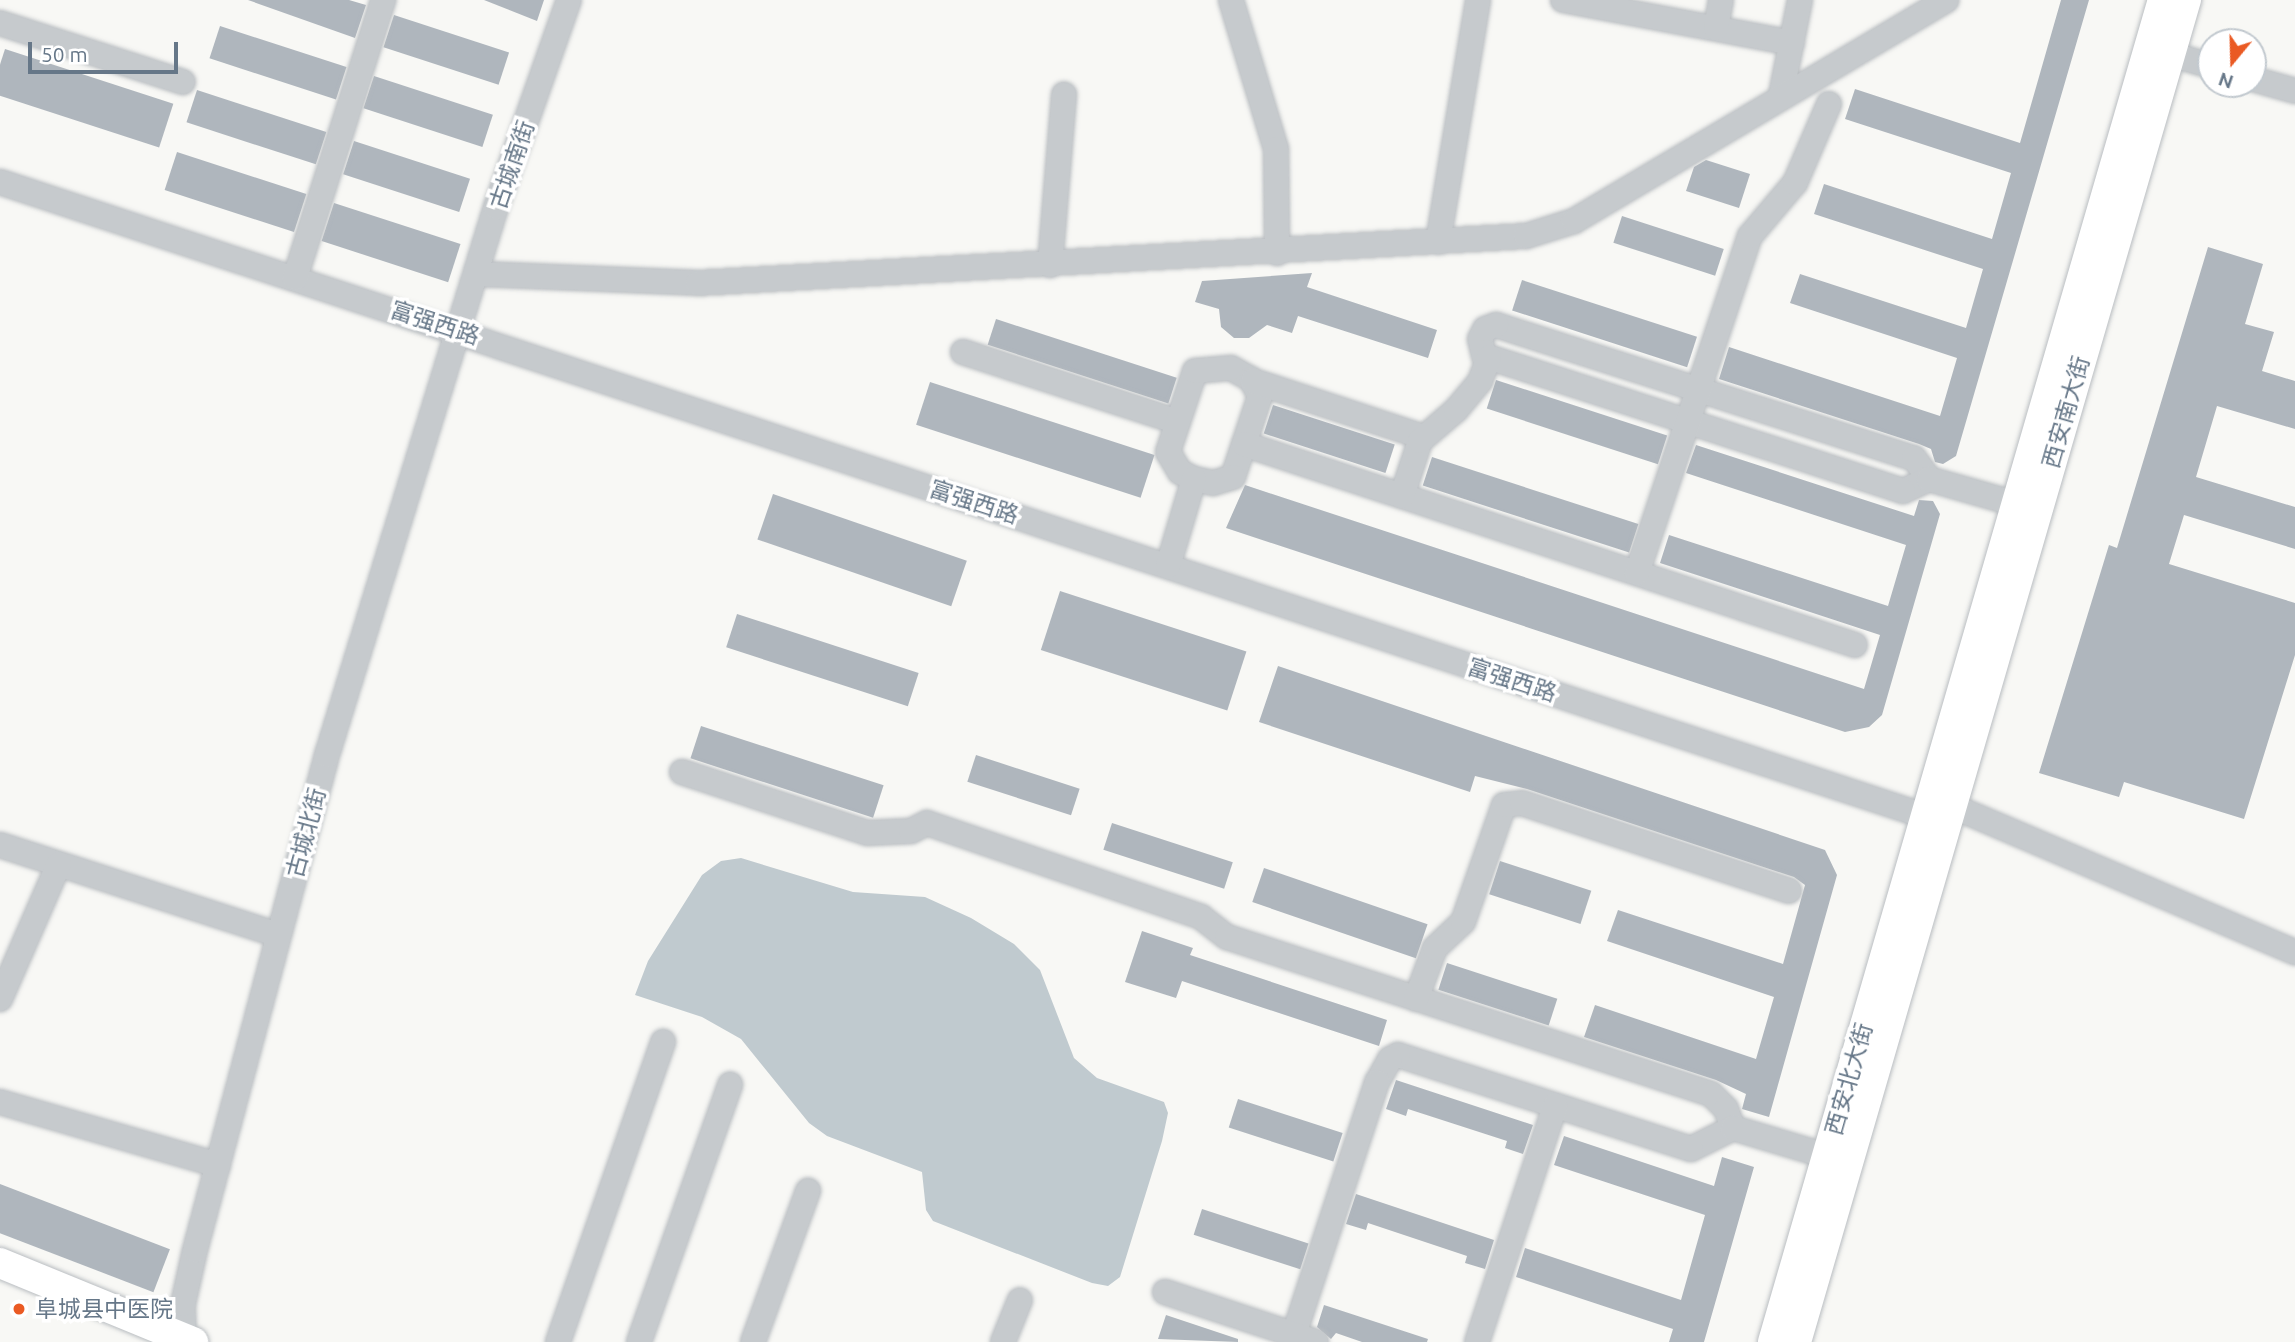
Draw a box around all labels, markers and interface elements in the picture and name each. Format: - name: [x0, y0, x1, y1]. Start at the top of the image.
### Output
- scale bar: [32, 28, 182, 72]
- north arrow: [2197, 28, 2267, 98]
- text: 50 m: [41, 42, 88, 66]
- text: N: [2216, 68, 2236, 94]
- street label: 古城南街: [484, 117, 540, 213]
- street label: 富强西路: [387, 296, 483, 350]
- street label: 西安南大街: [2037, 353, 2095, 471]
- street label: 富强西路: [926, 475, 1022, 529]
- street label: 富强西路: [1464, 653, 1560, 707]
- street label: 古城北街: [281, 785, 331, 881]
- street label: 西安北大街: [1820, 1020, 1878, 1138]
- place label: 阜城县中医院: [35, 1295, 173, 1323]
- marker: 阜城县中医院: [9, 1299, 29, 1319]

